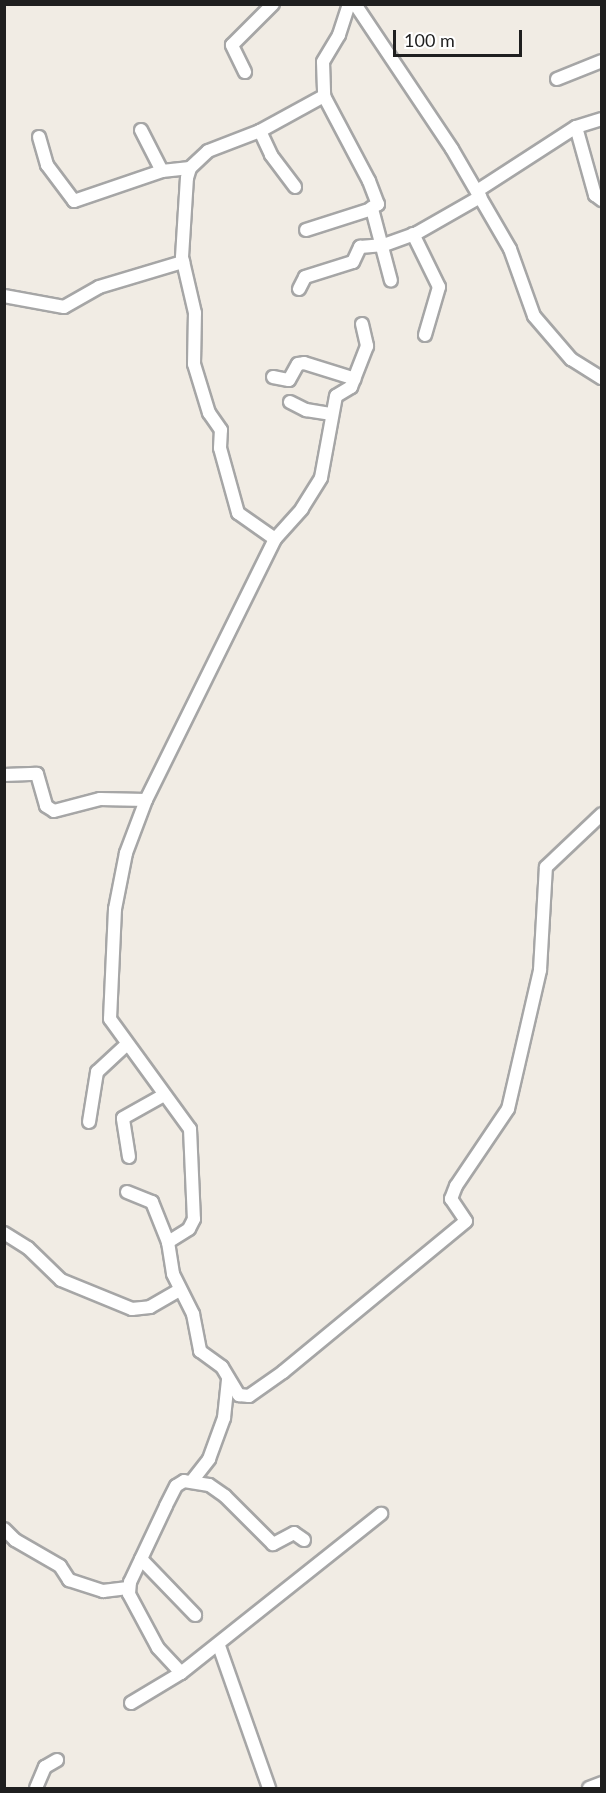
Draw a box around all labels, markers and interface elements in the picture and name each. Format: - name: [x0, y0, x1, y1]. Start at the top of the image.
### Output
- scale bar: [396, 18, 525, 56]
- text: 100 m: [404, 29, 455, 51]

